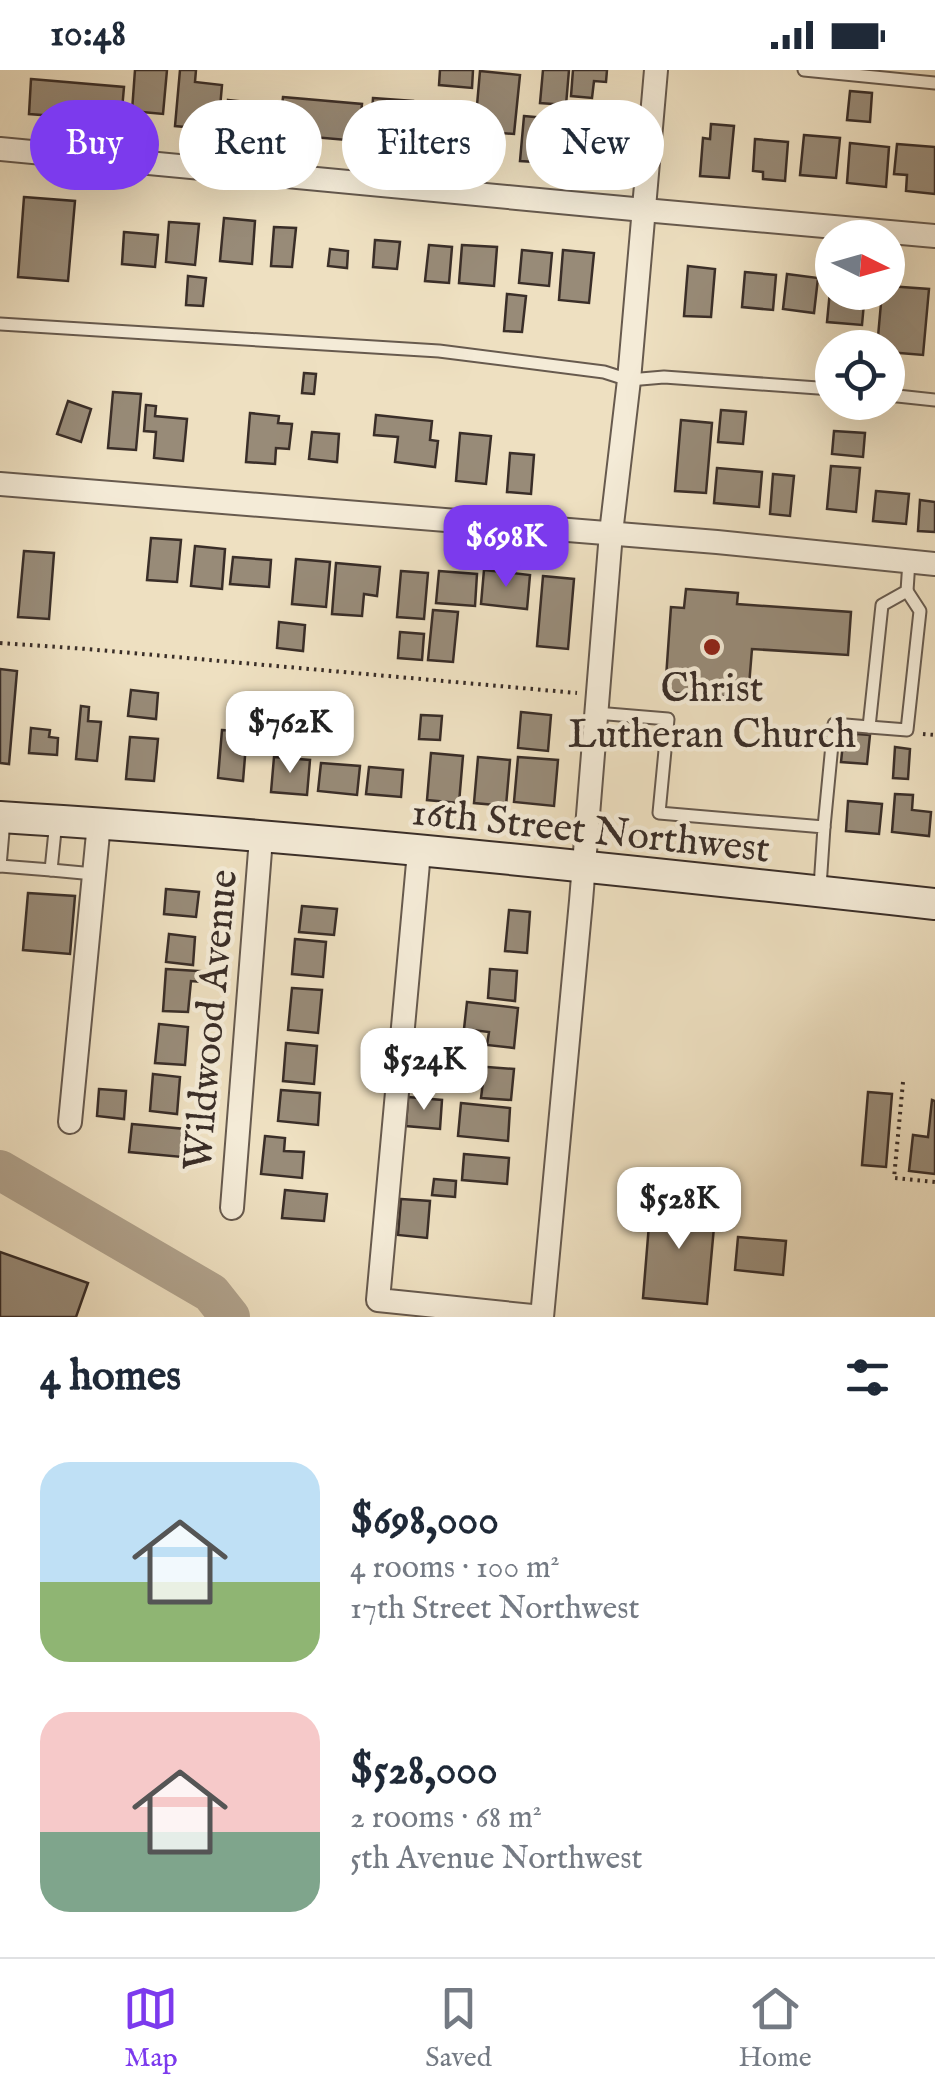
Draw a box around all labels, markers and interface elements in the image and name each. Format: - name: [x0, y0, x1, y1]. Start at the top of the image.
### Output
- text: 10:48: [50, 11, 126, 59]
- chip: Buy: [30, 100, 159, 190]
- chip: Rent: [179, 100, 322, 190]
- chip: Filters: [342, 100, 506, 190]
- chip: New: [526, 100, 664, 190]
- north arrow: [815, 220, 905, 310]
- map controls: [815, 220, 905, 420]
- button: locate: [815, 330, 905, 420]
- pin: $698K: [436, 505, 576, 590]
- text: $698K: [466, 517, 546, 558]
- marker: Christ Lutheran Church: [701, 636, 723, 658]
- place label: Christ Lutheran Church: [568, 665, 856, 762]
- pin: $762K: [220, 691, 360, 776]
- text: $762K: [248, 703, 332, 744]
- street label: 16th Street Northwest: [409, 788, 772, 877]
- street label: Wildwood Avenue: [174, 868, 251, 1173]
- pin: $524K: [354, 1028, 494, 1113]
- text: $524K: [382, 1040, 466, 1081]
- pin: $528K: [609, 1167, 749, 1252]
- text: $528K: [639, 1179, 719, 1220]
- icon: filters: [840, 1350, 895, 1405]
- text: 4 homes: [40, 1351, 181, 1404]
- text: $698,000: [350, 1495, 499, 1548]
- icon: home: [120, 1502, 240, 1622]
- text: 4 rooms · 100 m²: [350, 1548, 560, 1589]
- text: 17th Street Northwest: [350, 1589, 639, 1630]
- text: $528,000: [350, 1745, 498, 1798]
- icon: home: [120, 1752, 240, 1872]
- text: 2 rooms · 68 m²: [350, 1798, 542, 1839]
- text: 5th Avenue Northwest: [350, 1839, 642, 1880]
- tab: Map: [123, 1981, 178, 2076]
- tab: Saved: [425, 1981, 492, 2076]
- tab: Home: [738, 1981, 812, 2076]

